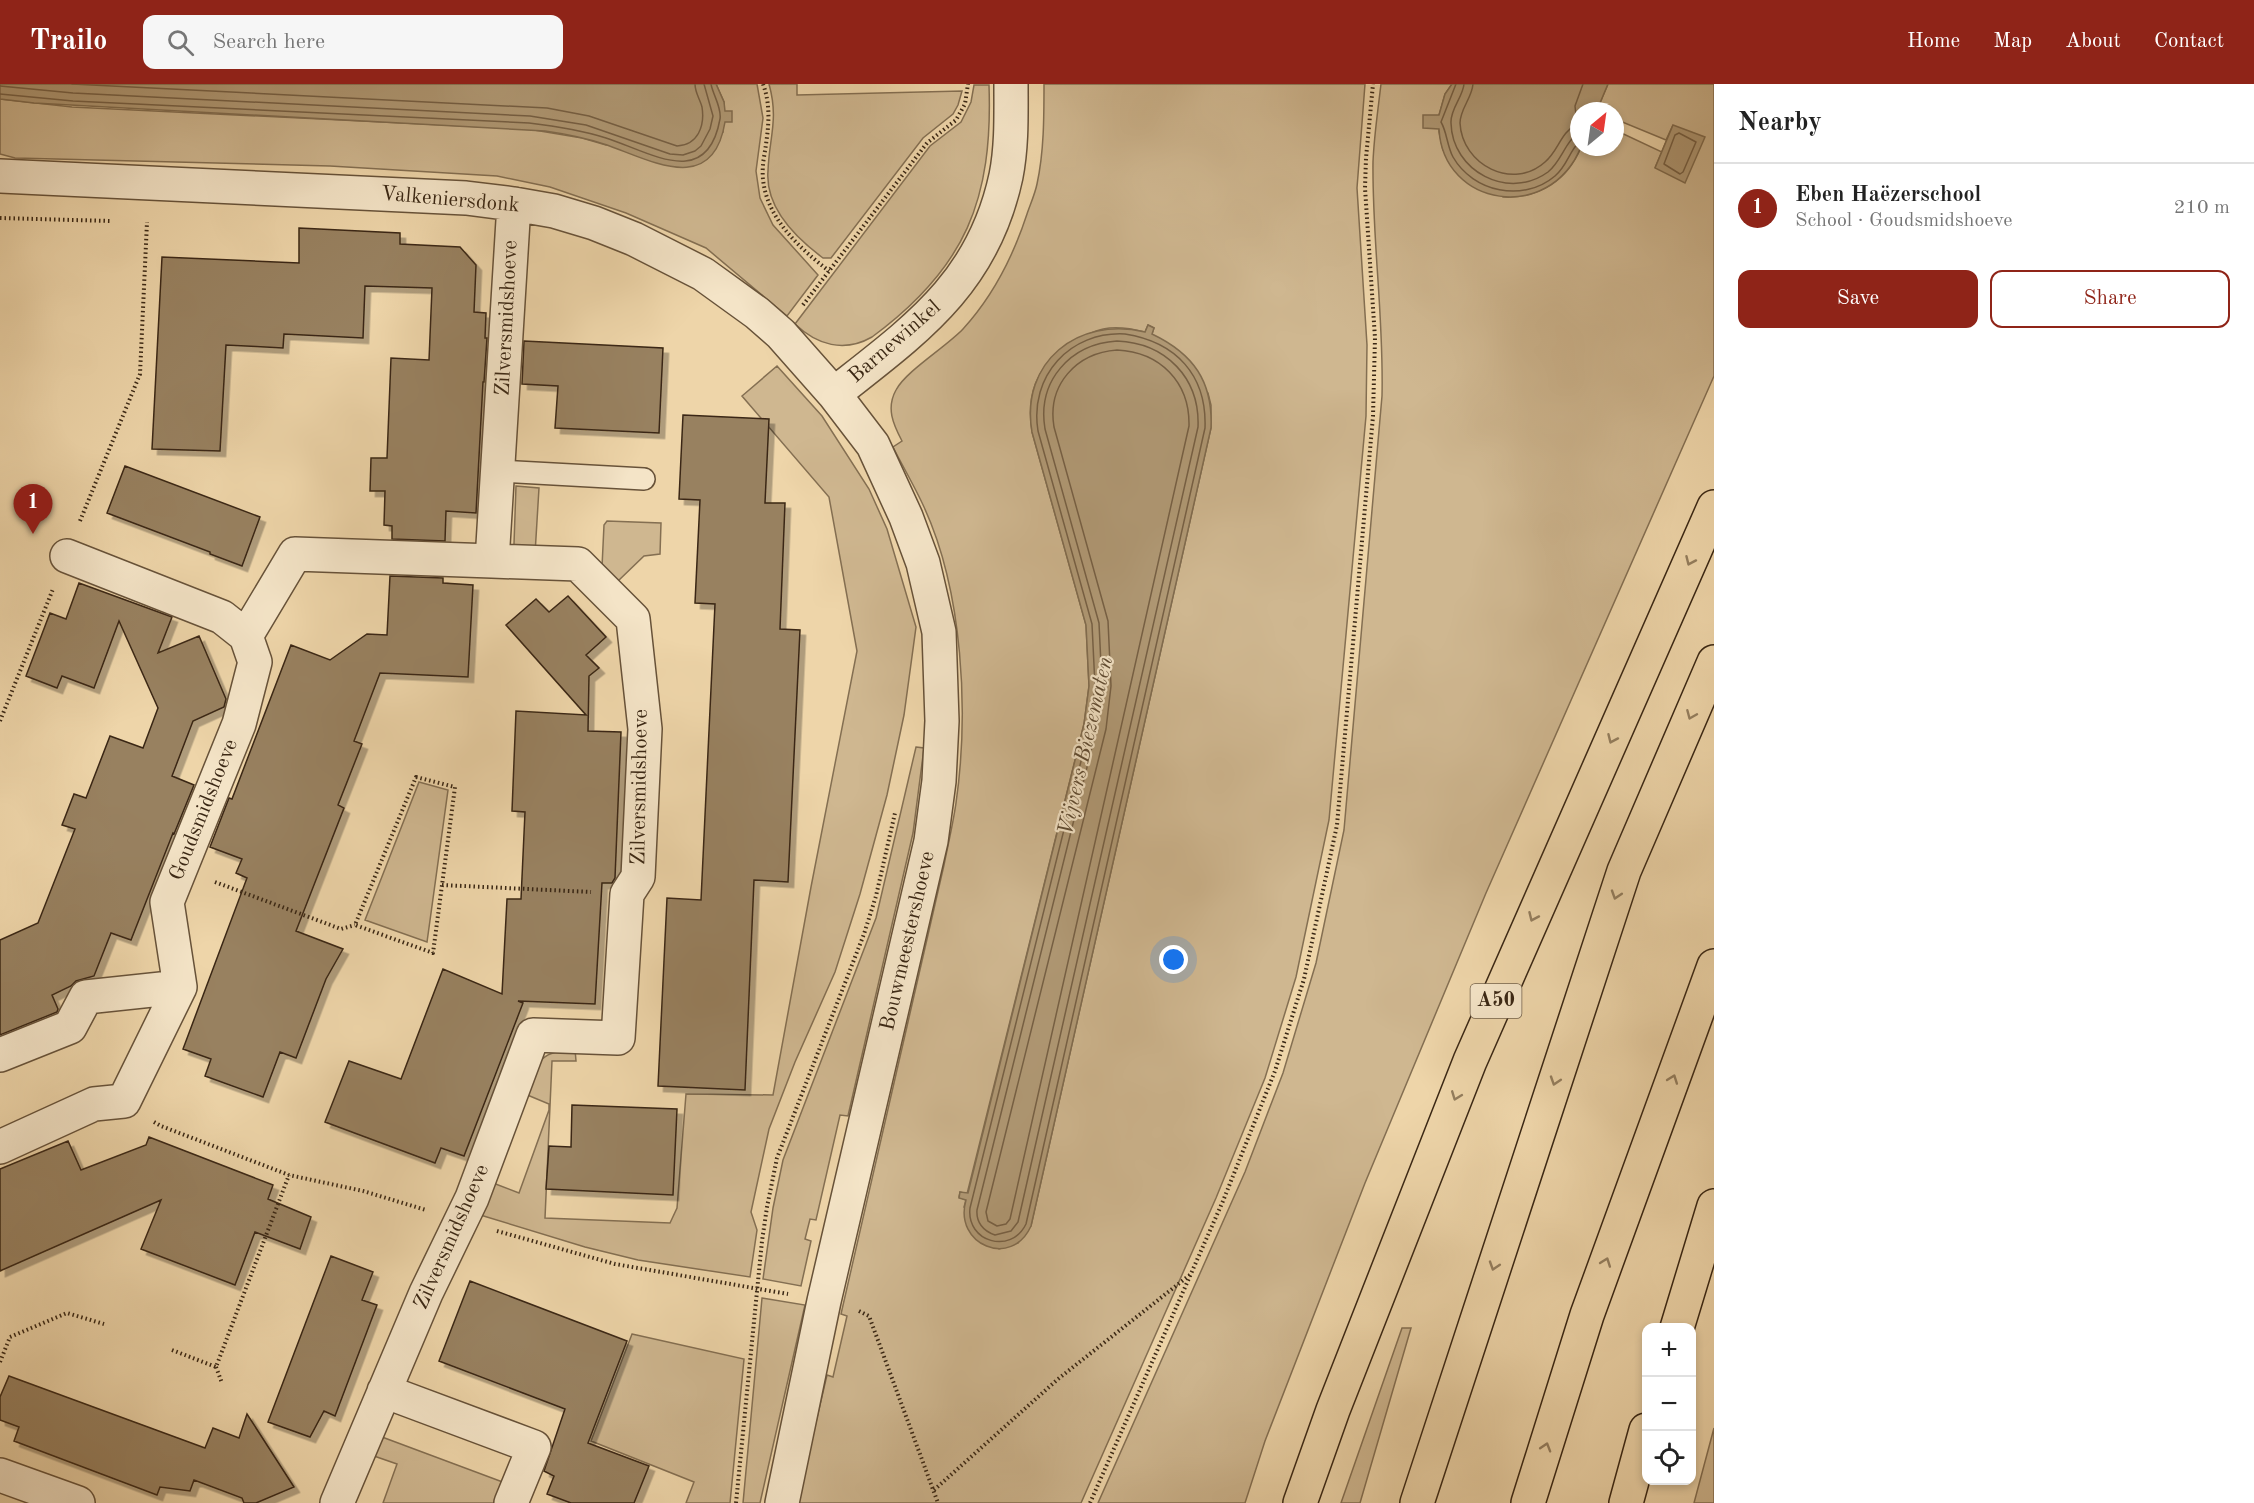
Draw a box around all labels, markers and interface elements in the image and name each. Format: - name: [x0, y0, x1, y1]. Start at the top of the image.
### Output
- search box: [143, 15, 563, 69]
- icon: search: [164, 26, 197, 59]
- text: Trailo: [30, 28, 107, 56]
- text: Search here: [212, 31, 325, 53]
- text: Home: [1907, 31, 1960, 52]
- text: Map: [1993, 31, 2032, 52]
- text: About: [2065, 31, 2121, 52]
- text: Contact: [2154, 31, 2224, 52]
- north arrow: [1570, 102, 1624, 156]
- text: Nearby: [1738, 110, 1822, 136]
- street label: Valkeniersdonk: [380, 183, 520, 217]
- text: Eben Haëzerschool: [1795, 184, 1981, 206]
- text: 1: [1752, 198, 1763, 218]
- text: 210 m: [2174, 198, 2230, 218]
- text: School · Goudsmidshoeve: [1795, 211, 2012, 231]
- street label: Zilversmidshoeve: [492, 239, 522, 397]
- button: Save: [1738, 270, 1978, 328]
- button: Share: [1990, 270, 2230, 328]
- street label: Barnewinkel: [845, 296, 945, 387]
- pin: 1: [14, 484, 52, 534]
- one-way arrow: [1685, 554, 1697, 565]
- water label: Vijvers Biezematen: [1055, 654, 1117, 838]
- street label: Zilversmidshoeve: [628, 709, 652, 865]
- one-way arrow: [1686, 709, 1698, 720]
- one-way arrow: [1607, 733, 1619, 744]
- street label: Goudsmidshoeve: [166, 736, 242, 884]
- street label: Bouwmeestershoeve: [877, 849, 939, 1033]
- one-way arrow: [1611, 889, 1623, 900]
- one-way arrow: [1528, 911, 1540, 922]
- your location: [1159, 945, 1188, 974]
- road number: A50: [1470, 984, 1522, 1018]
- one-way arrow: [1665, 1074, 1678, 1084]
- one-way arrow: [1550, 1075, 1562, 1086]
- one-way arrow: [1451, 1090, 1463, 1101]
- street label: Zilversmidshoeve: [411, 1161, 493, 1313]
- one-way arrow: [1599, 1257, 1611, 1268]
- one-way arrow: [1489, 1260, 1501, 1271]
- map controls: [1642, 1323, 1696, 1485]
- button: +: [1642, 1323, 1696, 1377]
- button: −: [1642, 1377, 1696, 1431]
- button: locate: [1642, 1431, 1696, 1485]
- one-way arrow: [1538, 1442, 1551, 1453]

